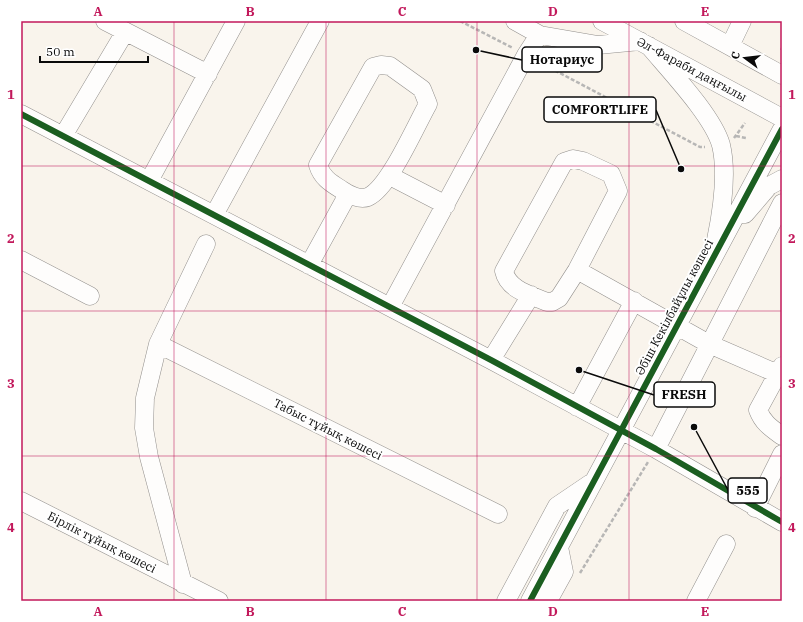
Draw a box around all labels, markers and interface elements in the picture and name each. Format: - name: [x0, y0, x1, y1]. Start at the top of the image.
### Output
- text: A: [93, 3, 103, 20]
- text: B: [245, 3, 255, 20]
- text: C: [398, 3, 407, 20]
- text: D: [548, 3, 558, 20]
- text: E: [701, 3, 709, 20]
- street label: Әл-Фараби даңғылы: [634, 34, 750, 105]
- scale bar: [40, 38, 148, 64]
- north arrow: [725, 38, 765, 78]
- text: 50 m: [46, 44, 75, 59]
- callout: Нотариус: [522, 47, 602, 72]
- text: С: [728, 50, 743, 61]
- text: Нотариус: [530, 51, 594, 68]
- text: 1: [7, 86, 15, 103]
- text: 1: [788, 86, 796, 103]
- callout: COMFORTLIFE: [544, 97, 656, 122]
- text: COMFORTLIFE: [552, 101, 648, 118]
- text: 2: [7, 230, 15, 247]
- text: 2: [788, 230, 796, 247]
- street label: Әбіш Кекілбайұлы көшесі: [632, 236, 716, 378]
- text: 3: [7, 375, 15, 392]
- text: 3: [788, 375, 796, 392]
- callout: FRESH: [654, 382, 715, 407]
- text: FRESH: [661, 386, 707, 403]
- street label: Табыс тұйық көшесі: [271, 395, 385, 463]
- callout: 555: [728, 478, 767, 503]
- text: 555: [736, 482, 760, 499]
- street label: Бірлік тұйық көшесі: [45, 508, 159, 576]
- text: 4: [7, 519, 15, 536]
- text: 4: [788, 519, 796, 536]
- text: A: [93, 603, 103, 620]
- text: B: [245, 603, 255, 620]
- text: C: [398, 603, 407, 620]
- text: D: [548, 603, 558, 620]
- text: E: [701, 603, 709, 620]

